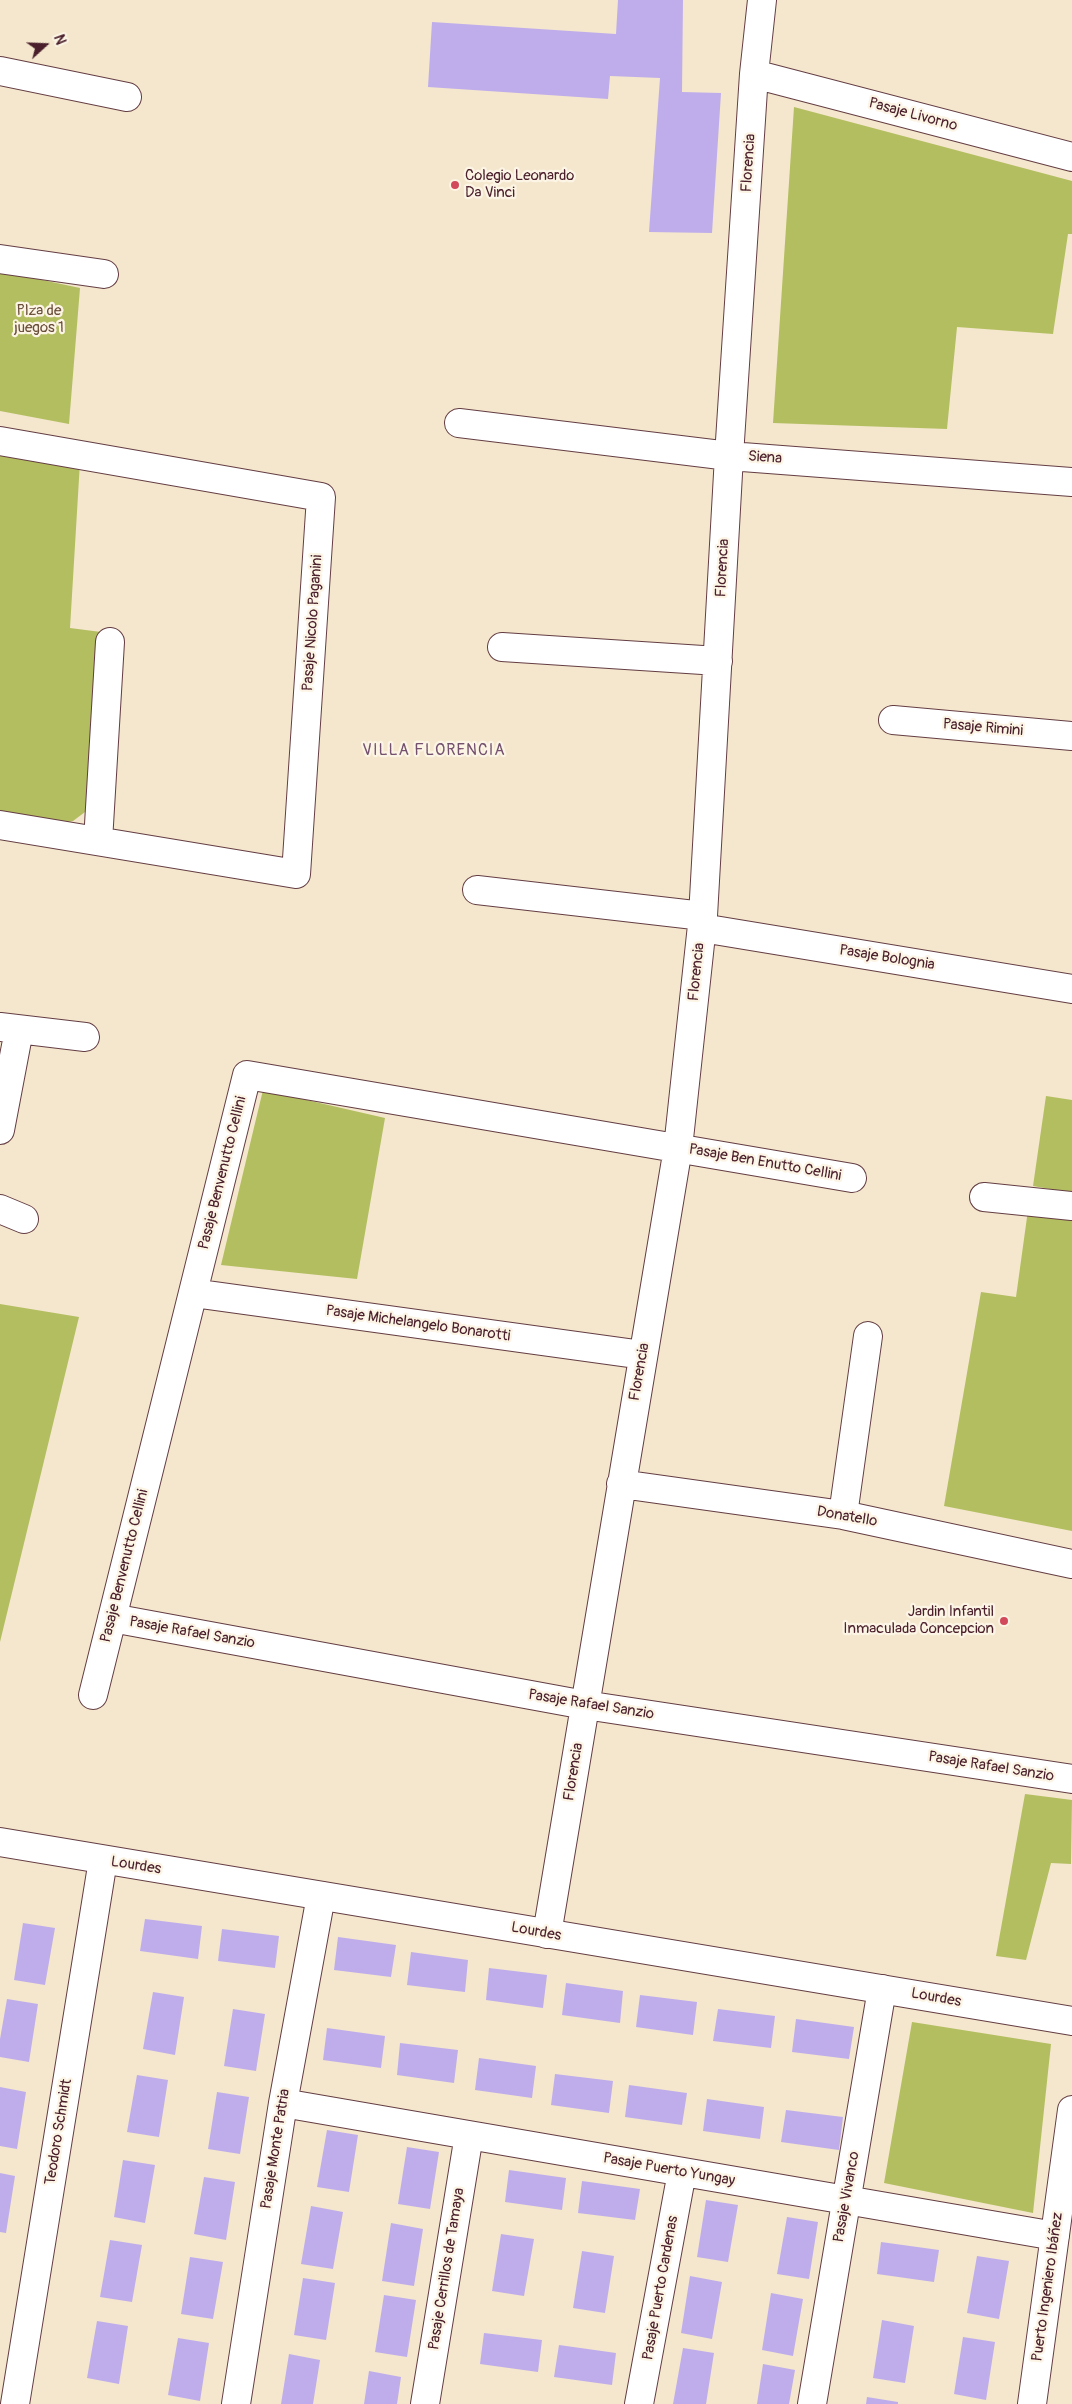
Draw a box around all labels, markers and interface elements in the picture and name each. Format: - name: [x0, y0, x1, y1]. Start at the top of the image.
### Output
- north arrow: [20, 20, 70, 70]
- text: N: [50, 32, 69, 47]
- street label: Pasaje Livorno: [867, 95, 959, 135]
- street label: Florencia: [738, 133, 760, 193]
- place label: Colegio Leonardo Da Vinci: [465, 167, 574, 202]
- marker: Colegio Leonardo Da Vinci: [449, 179, 461, 191]
- park label: Plza de juegos 1: [14, 302, 64, 337]
- street label: Siena: [747, 448, 783, 468]
- street label: Florencia: [712, 538, 734, 598]
- street label: Pasaje Nicolo Paganini: [299, 554, 327, 692]
- street label: Pasaje Rimini: [942, 716, 1024, 740]
- district label: VILLA FLORENCIA: [360, 741, 508, 761]
- street label: Florencia: [685, 942, 709, 1002]
- street label: Pasaje Bolognia: [838, 942, 936, 974]
- street label: Pasaje Benvenutto Cellini: [195, 1095, 251, 1251]
- street label: Pasaje Ben Enutto Cellini: [687, 1141, 843, 1185]
- street label: Pasaje Michelangelo Bonarotti: [325, 1302, 511, 1346]
- street label: Florencia: [626, 1342, 654, 1402]
- street label: Pasaje Benvenutto Cellini: [97, 1488, 153, 1644]
- street label: Donatello: [815, 1503, 879, 1531]
- place label: Jardin Infantil Inmaculada Concepcion: [843, 1603, 994, 1638]
- street label: Pasaje Rafael Sanzio: [128, 1613, 256, 1653]
- marker: Jardin Infantil Inmaculada Concepcion: [998, 1615, 1010, 1627]
- street label: Pasaje Rafael Sanzio: [527, 1686, 655, 1724]
- street label: Florencia: [561, 1742, 587, 1802]
- street label: Pasaje Rafael Sanzio: [927, 1748, 1055, 1786]
- street label: Lourdes: [110, 1853, 162, 1879]
- street label: Lourdes: [509, 1919, 563, 1945]
- street label: Lourdes: [909, 1985, 963, 2011]
- street label: Teodoro Schmidt: [42, 2078, 76, 2186]
- street label: Pasaje Monte Patria: [258, 2088, 294, 2210]
- street label: Pasaje Puerto Yungay: [602, 2150, 736, 2190]
- street label: Pasaje Vivanco: [830, 2150, 864, 2244]
- street label: Pasaje Cerrillos de Tamaya: [425, 2187, 469, 2351]
- street label: Puerto Ingeniero Ibáñez: [1029, 2211, 1067, 2363]
- street label: Pasaje Puerto Cardenas: [639, 2214, 683, 2362]

